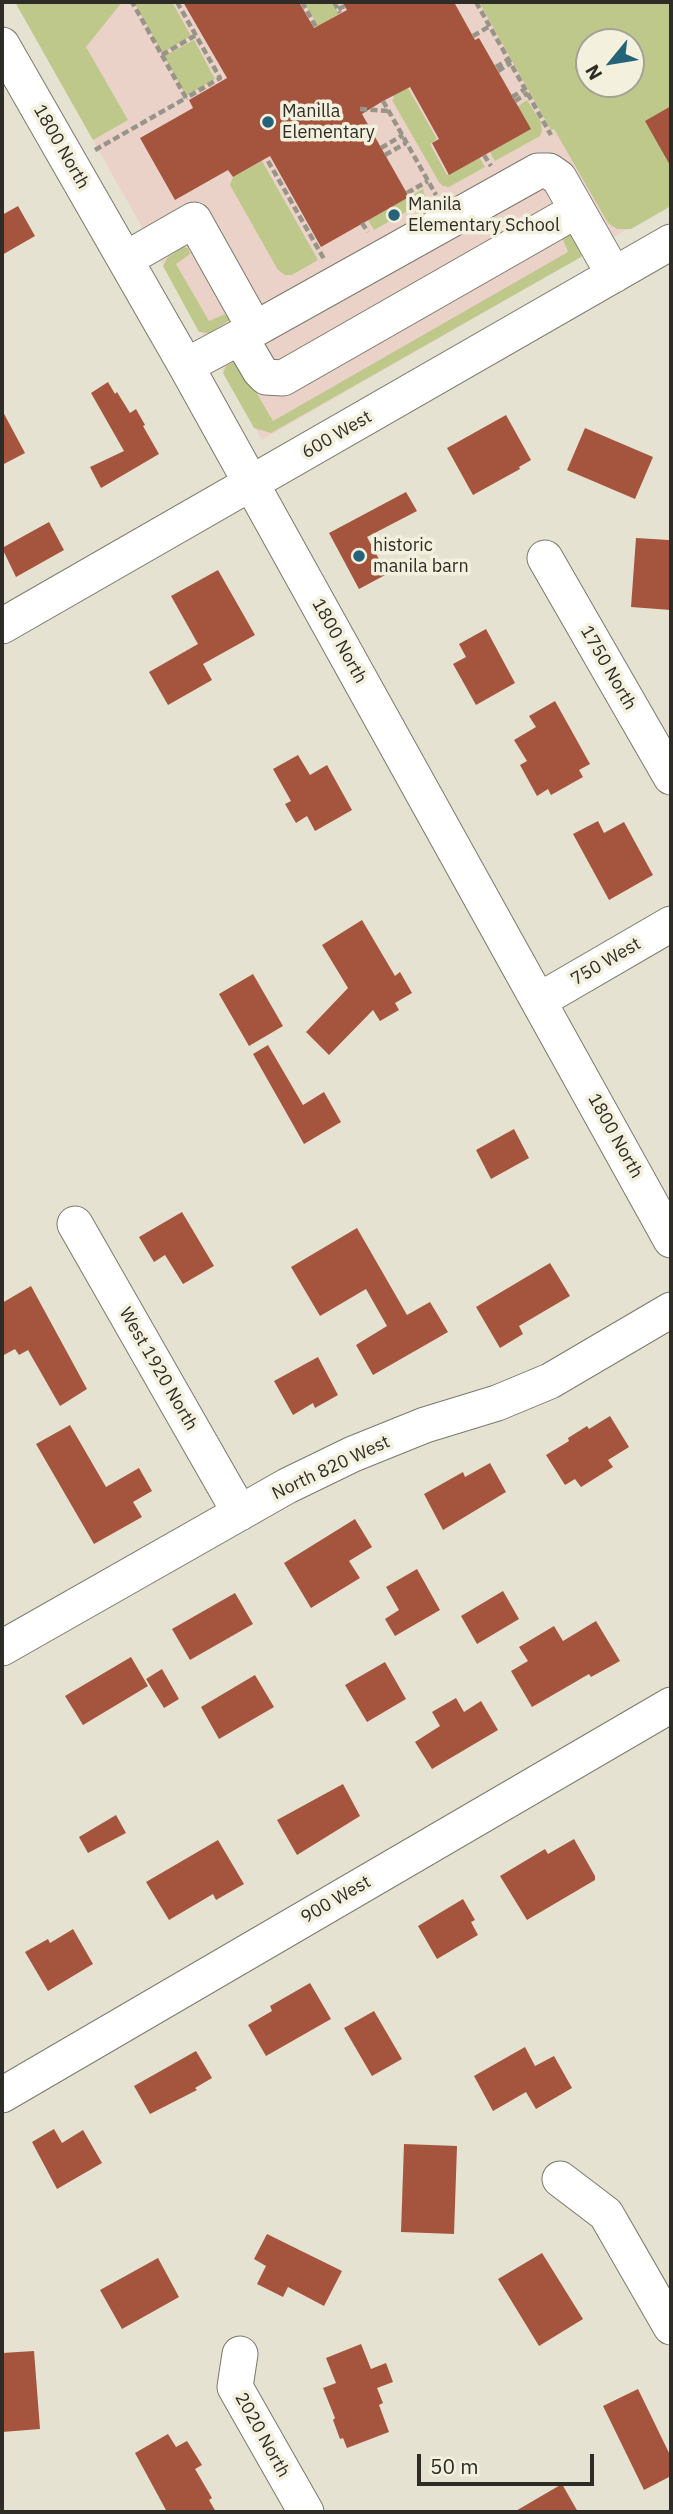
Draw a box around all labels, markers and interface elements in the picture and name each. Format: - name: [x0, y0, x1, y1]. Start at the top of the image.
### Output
- north arrow: [575, 28, 645, 98]
- text: N: [580, 61, 607, 84]
- street label: 1800 North: [28, 101, 94, 193]
- place label: Manilla Elementary: [282, 101, 375, 144]
- marker: Manilla Elementary: [260, 114, 276, 130]
- place label: Manila Elementary School: [408, 194, 560, 236]
- marker: Manila Elementary School: [386, 207, 402, 223]
- street label: 600 West: [298, 406, 376, 464]
- place label: historic manila barn: [373, 535, 469, 578]
- marker: historic manila barn: [351, 548, 367, 564]
- street label: 1800 North: [307, 595, 371, 687]
- street label: 1750 North: [575, 622, 641, 714]
- street label: 750 West: [567, 933, 645, 991]
- street label: 1800 North: [583, 1090, 647, 1182]
- street label: West 1920 North: [114, 1304, 202, 1434]
- street label: North 820 West: [269, 1431, 393, 1505]
- street label: 900 West: [297, 1871, 375, 1929]
- street label: 2020 North: [230, 2389, 294, 2481]
- scale bar: [421, 2440, 598, 2484]
- text: 50 m: [430, 2452, 479, 2480]

